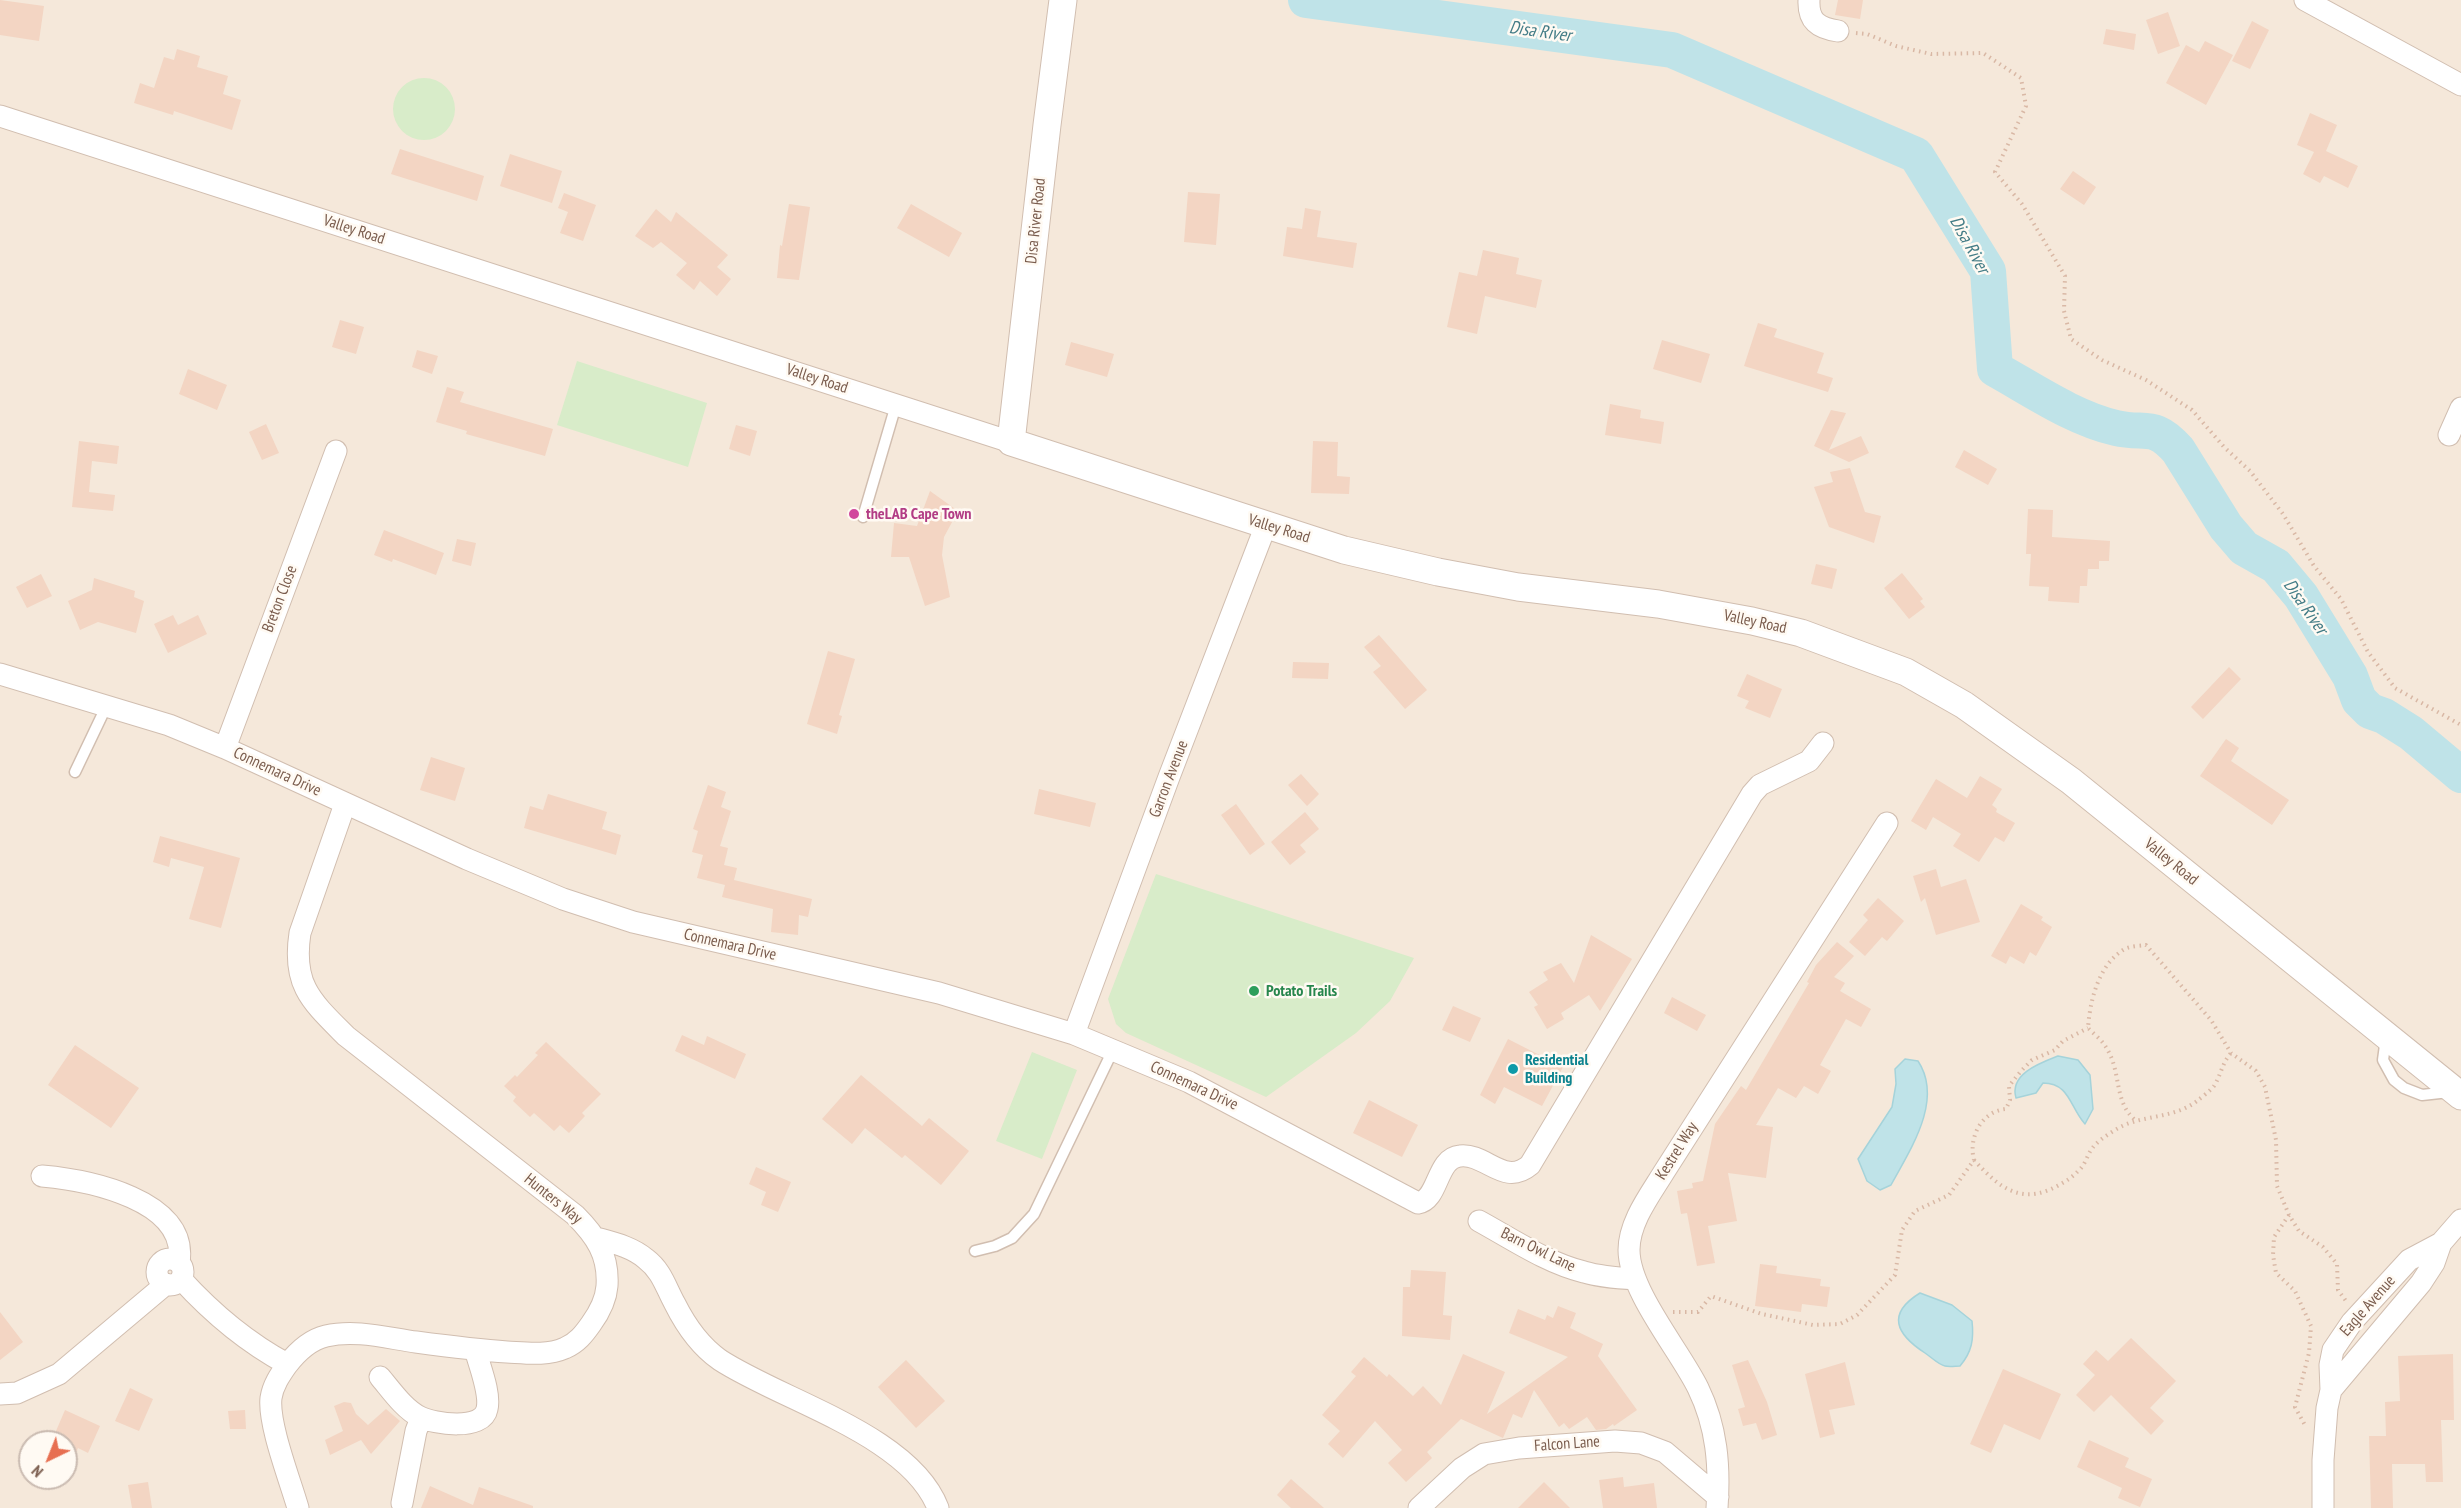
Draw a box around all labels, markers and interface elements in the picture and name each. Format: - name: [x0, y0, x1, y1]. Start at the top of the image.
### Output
- water label: Disa River: [1508, 17, 1572, 47]
- street label: Disa River Road: [1022, 177, 1050, 265]
- street label: Valley Road: [321, 211, 387, 249]
- water label: Disa River: [1944, 212, 1994, 278]
- street label: Valley Road: [784, 360, 850, 398]
- place label: theLAB Cape Town: [866, 504, 972, 524]
- marker: theLAB Cape Town: [847, 507, 861, 521]
- street label: Valley Road: [1246, 511, 1312, 547]
- street label: Breton Close: [258, 563, 302, 635]
- water label: Disa River: [2278, 575, 2332, 639]
- street label: Valley Road: [1722, 606, 1788, 638]
- street label: Garron Avenue: [1146, 738, 1192, 820]
- street label: Connemara Drive: [230, 743, 324, 801]
- street label: Valley Road: [2140, 835, 2202, 889]
- street label: Connemara Drive: [682, 925, 778, 965]
- place label: Potato Trails: [1266, 981, 1337, 1001]
- marker: Potato Trails: [1247, 984, 1261, 998]
- place label: Residential Building: [1525, 1050, 1588, 1088]
- street label: Connemara Drive: [1147, 1057, 1241, 1115]
- marker: Residential Building: [1506, 1062, 1520, 1076]
- street label: Kestrel Way: [1652, 1119, 1702, 1183]
- street label: Hunters Way: [520, 1170, 586, 1228]
- street label: Barn Owl Lane: [1498, 1224, 1578, 1276]
- street label: Eagle Avenue: [2336, 1272, 2400, 1340]
- north arrow: [18, 1430, 78, 1490]
- street label: Falcon Lane: [1533, 1432, 1601, 1456]
- text: N: [27, 1461, 47, 1482]

